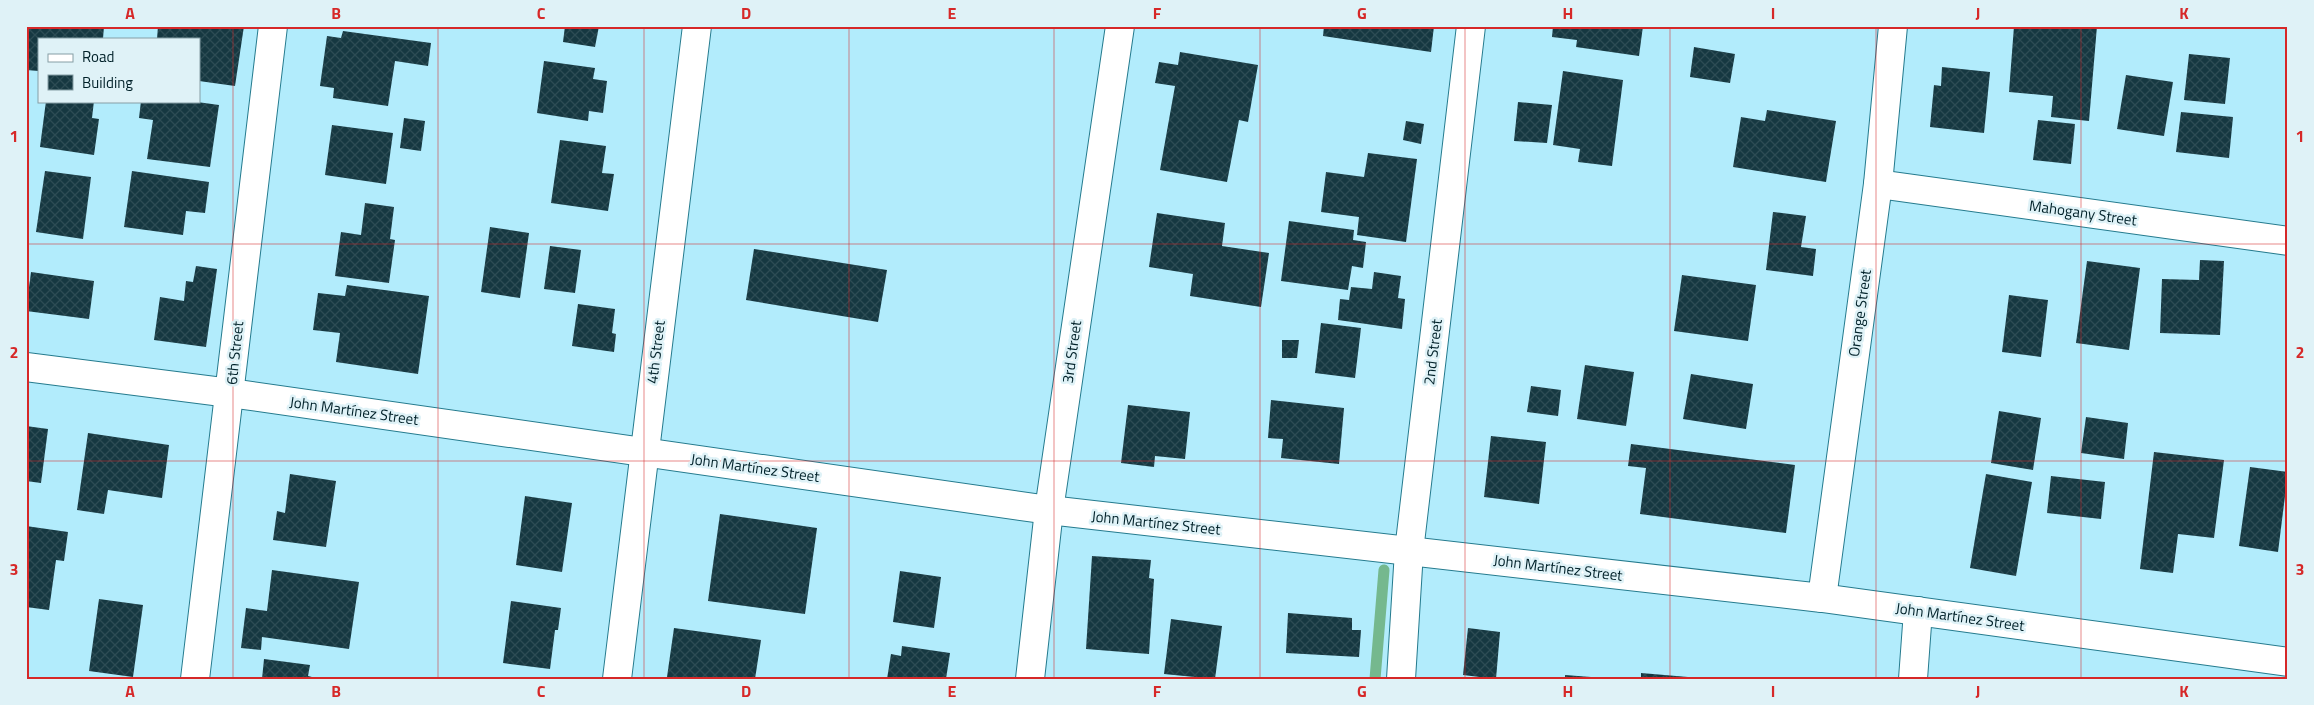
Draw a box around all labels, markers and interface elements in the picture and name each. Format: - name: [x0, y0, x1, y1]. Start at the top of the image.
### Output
- text: A: [125, 1, 135, 25]
- text: B: [331, 1, 341, 25]
- text: C: [537, 1, 546, 25]
- text: D: [741, 1, 751, 25]
- text: E: [948, 1, 957, 25]
- text: F: [1153, 1, 1162, 25]
- text: G: [1357, 1, 1367, 25]
- text: H: [1563, 1, 1573, 25]
- text: I: [1771, 1, 1775, 25]
- text: J: [1976, 1, 1980, 25]
- text: K: [2179, 1, 2189, 25]
- legend: [38, 38, 200, 102]
- text: Road: [82, 45, 114, 68]
- text: Building: [82, 71, 133, 94]
- text: 1: [10, 124, 18, 148]
- text: 1: [2296, 124, 2304, 148]
- street label: Mahogany Street: [2028, 194, 2139, 232]
- street label: Orange Street: [1842, 267, 1877, 358]
- street label: 2nd Street: [1417, 317, 1448, 386]
- street label: 4th Street: [640, 318, 671, 385]
- street label: 3rd Street: [1056, 318, 1087, 385]
- street label: 6th Street: [220, 319, 249, 386]
- text: 2: [10, 340, 18, 364]
- text: 2: [2296, 340, 2304, 364]
- street label: John Martínez Street: [288, 390, 421, 431]
- street label: John Martínez Street: [689, 447, 822, 488]
- street label: John Martínez Street: [1090, 504, 1223, 541]
- street label: John Martínez Street: [1492, 548, 1625, 587]
- text: 3: [10, 557, 18, 581]
- text: 3: [2296, 557, 2304, 581]
- street label: John Martínez Street: [1894, 596, 2027, 637]
- text: A: [125, 679, 135, 703]
- text: B: [331, 679, 341, 703]
- text: C: [537, 679, 546, 703]
- text: D: [741, 679, 751, 703]
- text: E: [948, 679, 957, 703]
- text: F: [1153, 679, 1162, 703]
- text: G: [1357, 679, 1367, 703]
- text: H: [1563, 679, 1573, 703]
- text: I: [1771, 679, 1775, 703]
- text: J: [1976, 679, 1980, 703]
- text: K: [2179, 679, 2189, 703]

